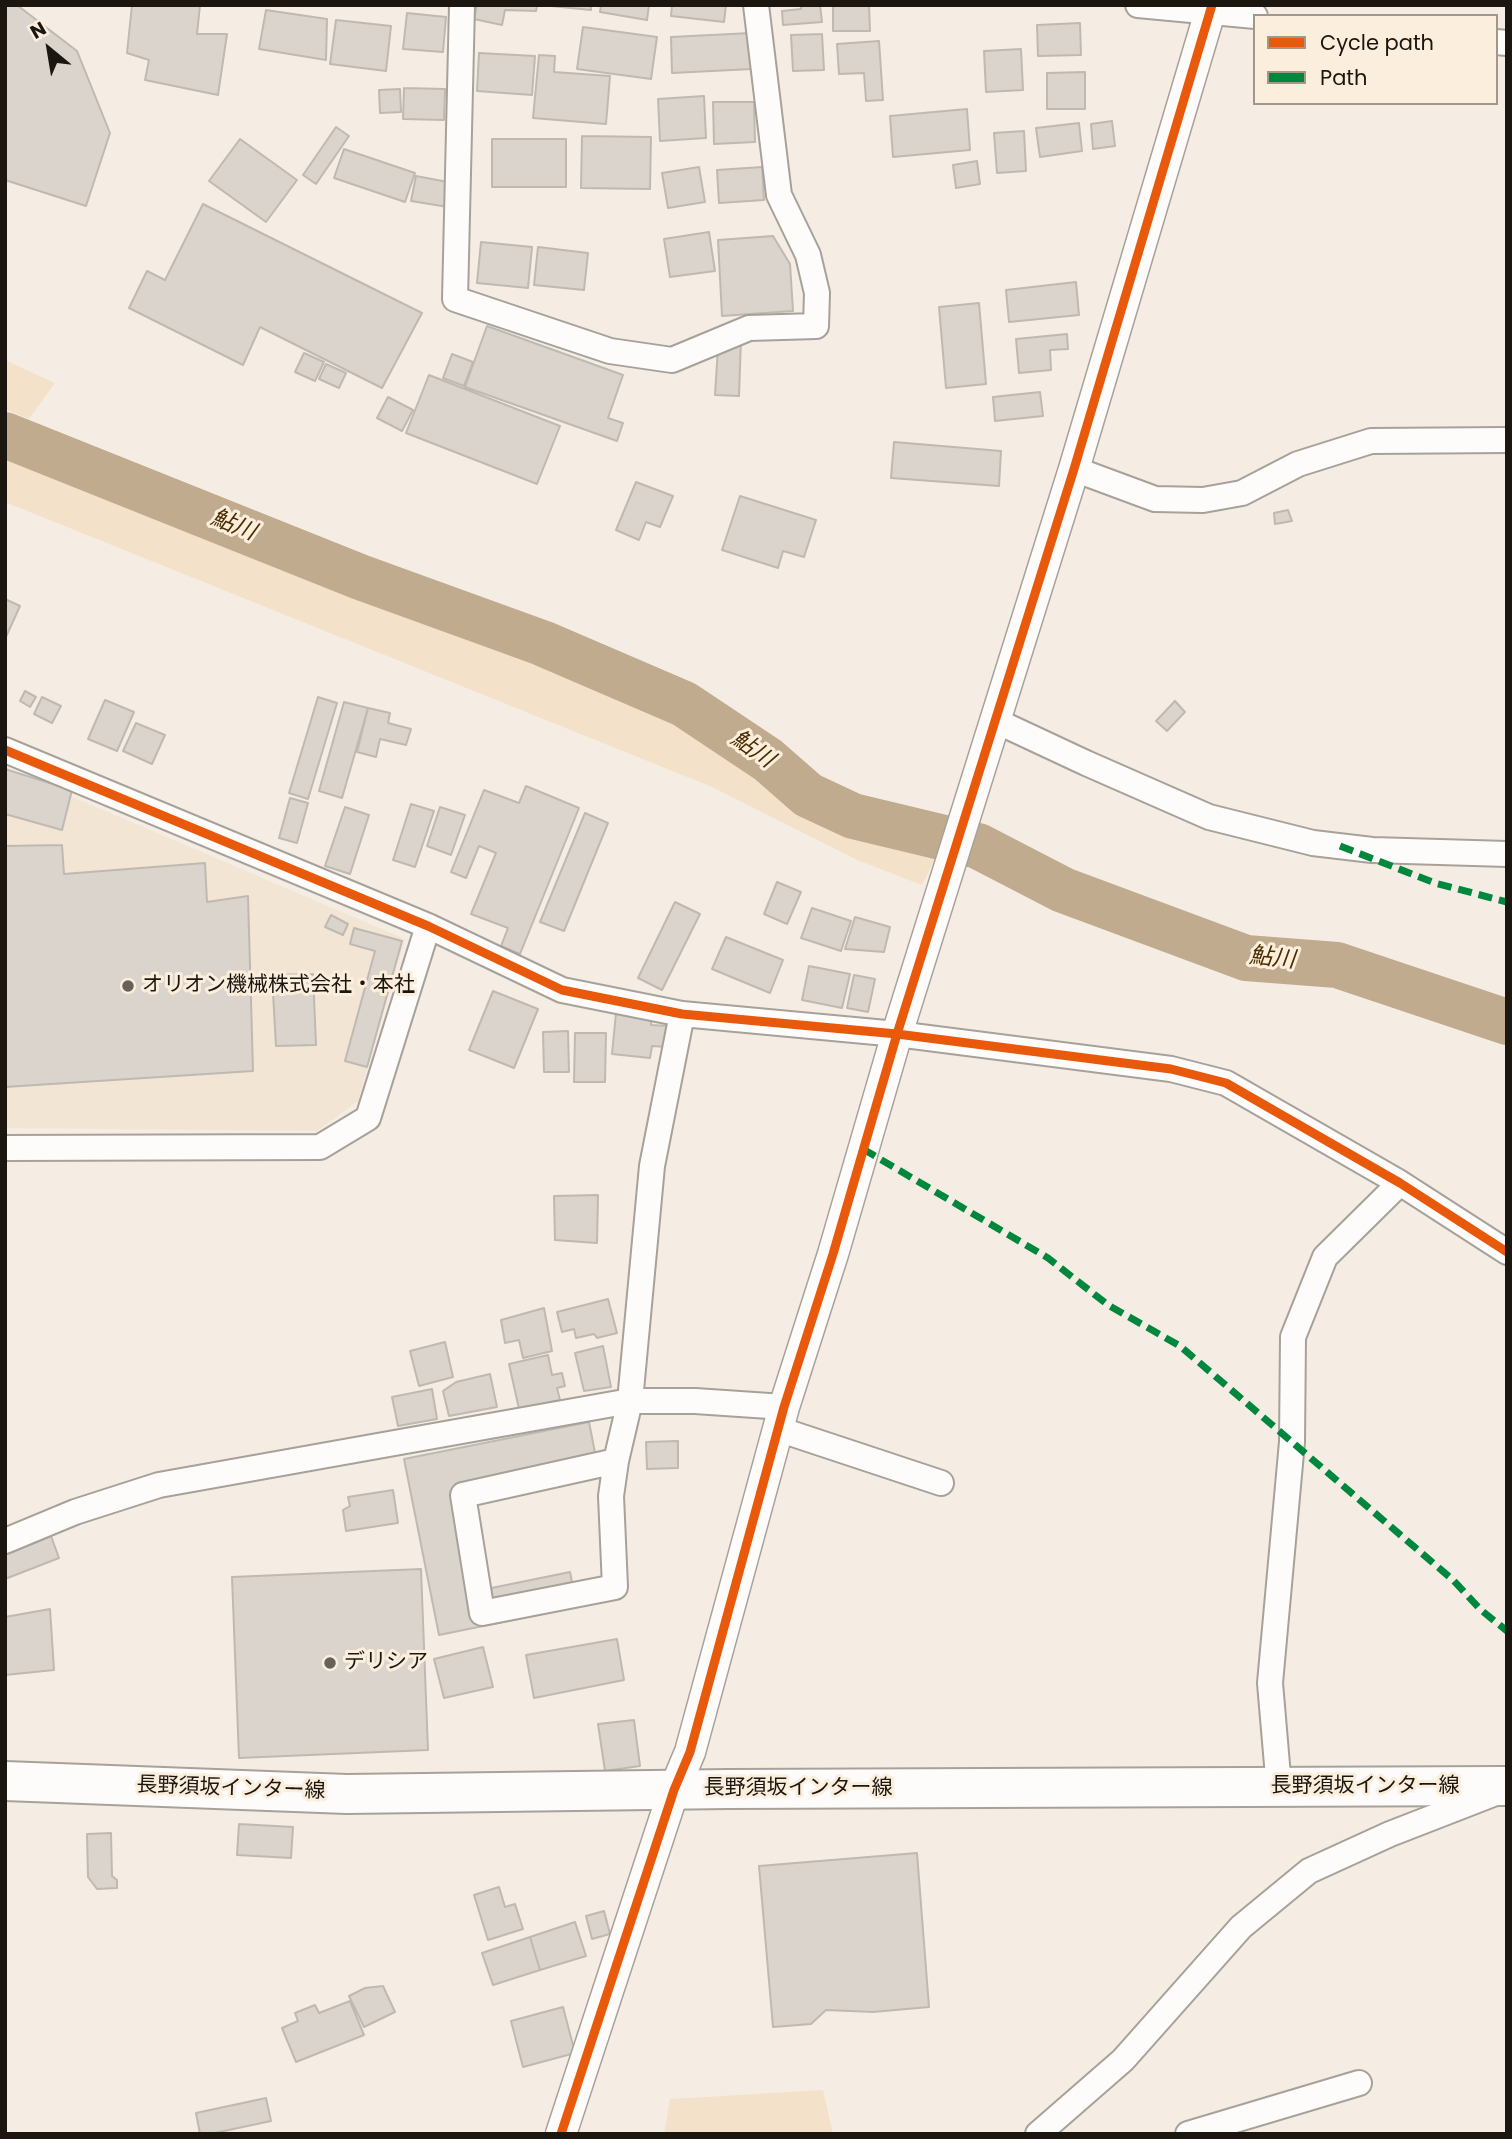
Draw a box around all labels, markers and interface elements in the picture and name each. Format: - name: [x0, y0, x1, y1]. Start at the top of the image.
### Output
- north arrow: [14, 14, 84, 84]
- legend: [1253, 14, 1498, 105]
- text: N: [25, 15, 51, 46]
- text: Cycle path: [1320, 28, 1434, 57]
- text: Path: [1320, 63, 1367, 92]
- water label: 鮎川: [207, 505, 259, 547]
- water label: 鮎川: [725, 726, 779, 774]
- water label: 鮎川: [1248, 943, 1296, 975]
- place label: オリオン機械株式会社・本社: [142, 973, 415, 999]
- marker: オリオン機械株式会社・本社: [120, 978, 136, 994]
- place label: デリシア: [344, 1650, 428, 1676]
- marker: デリシア: [322, 1655, 338, 1671]
- street label: 長野須坂インター線: [136, 1773, 326, 1805]
- street label: 長野須坂インター線: [1271, 1774, 1459, 1800]
- street label: 長野須坂インター線: [704, 1776, 892, 1802]

